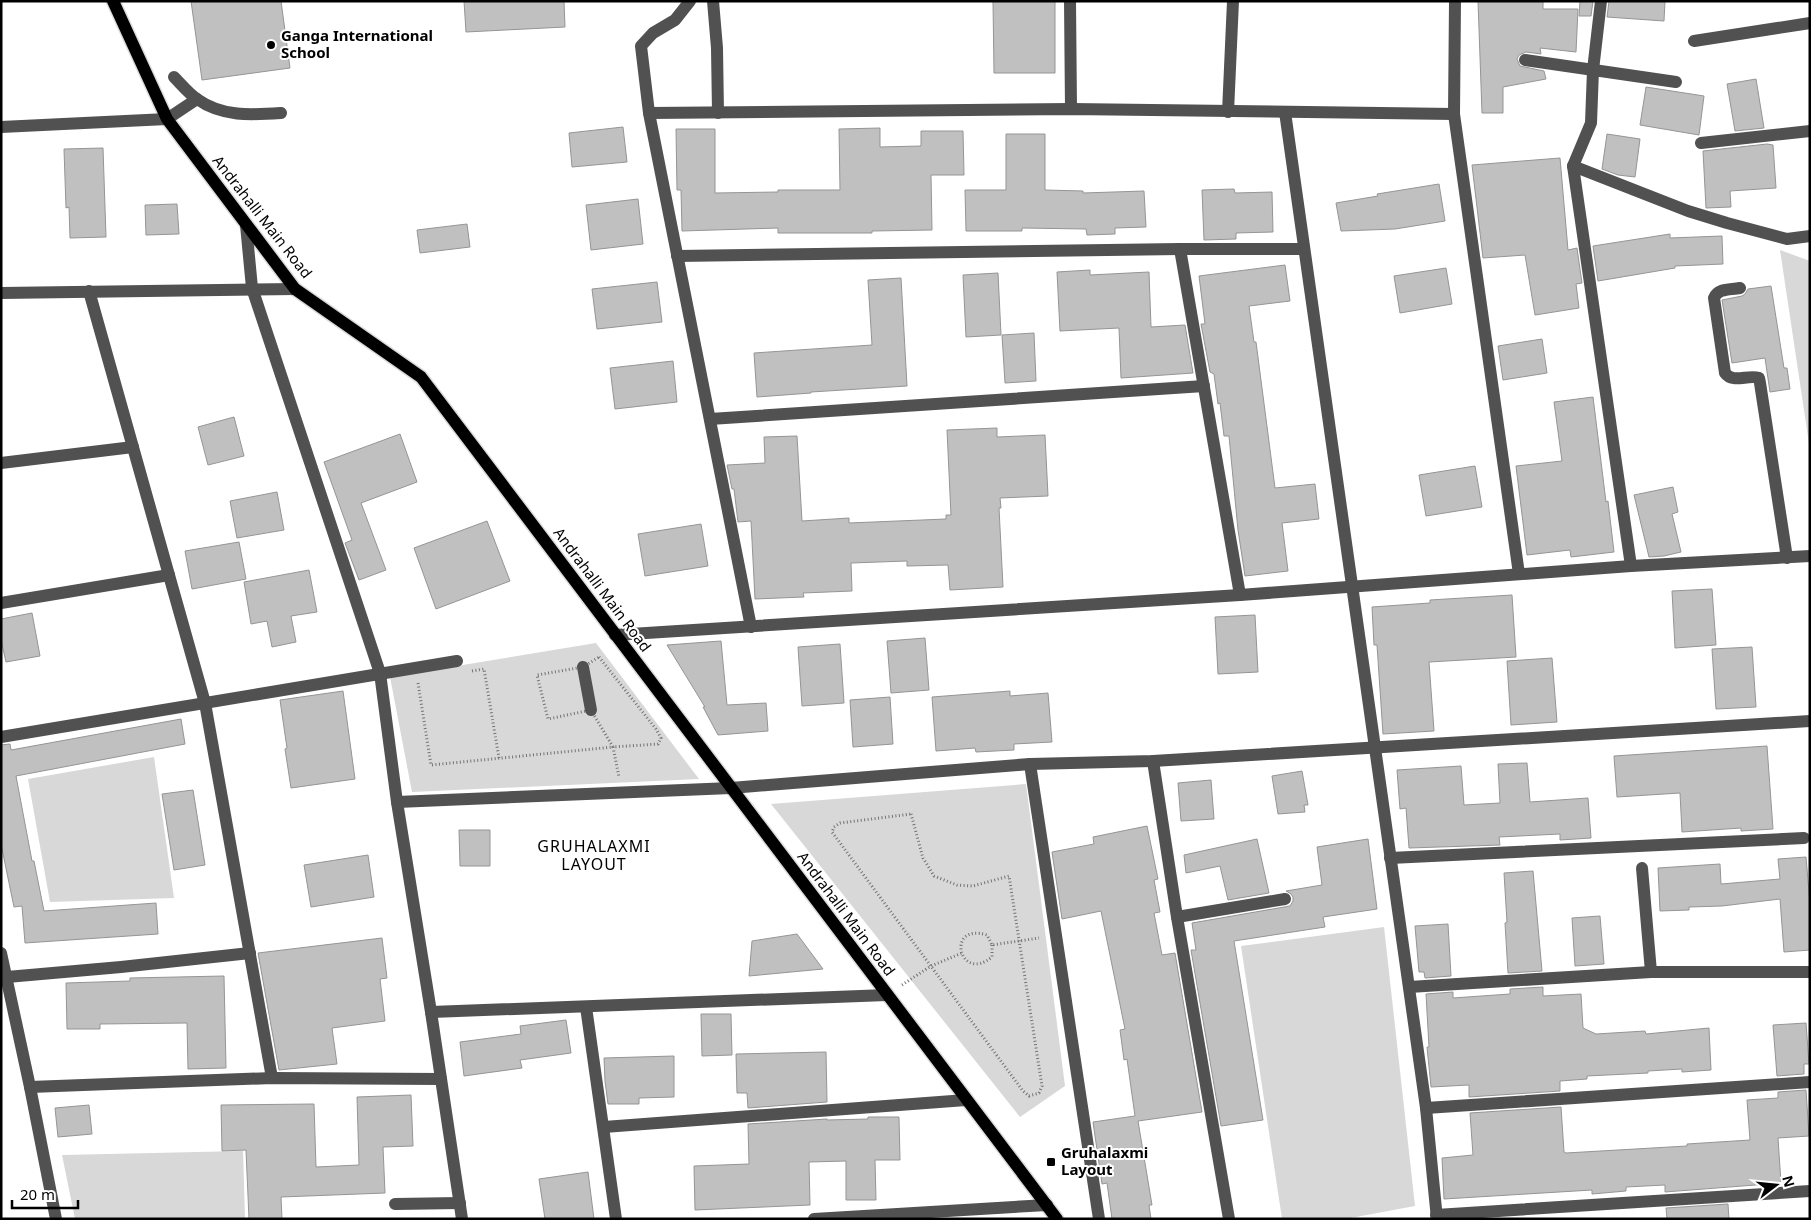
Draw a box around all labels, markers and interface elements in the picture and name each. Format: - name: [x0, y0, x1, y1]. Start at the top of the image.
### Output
- place label: Ganga International School: [281, 25, 433, 62]
- marker: Ganga International School: [265, 39, 277, 51]
- street label: Andrahalli Main Road: [209, 151, 317, 282]
- street label: Andrahalli Main Road: [549, 523, 656, 656]
- district label: GRUHALAXMI LAYOUT: [537, 835, 651, 875]
- street label: Andrahalli Main Road: [793, 847, 900, 980]
- place label: Gruhalaxmi Layout: [1061, 1142, 1148, 1179]
- marker: Gruhalaxmi Layout: [1045, 1156, 1057, 1168]
- north arrow: [1751, 1160, 1801, 1210]
- text: N: [1778, 1173, 1800, 1189]
- scale bar: [12, 1178, 79, 1210]
- text: 20 m: [20, 1184, 55, 1204]

